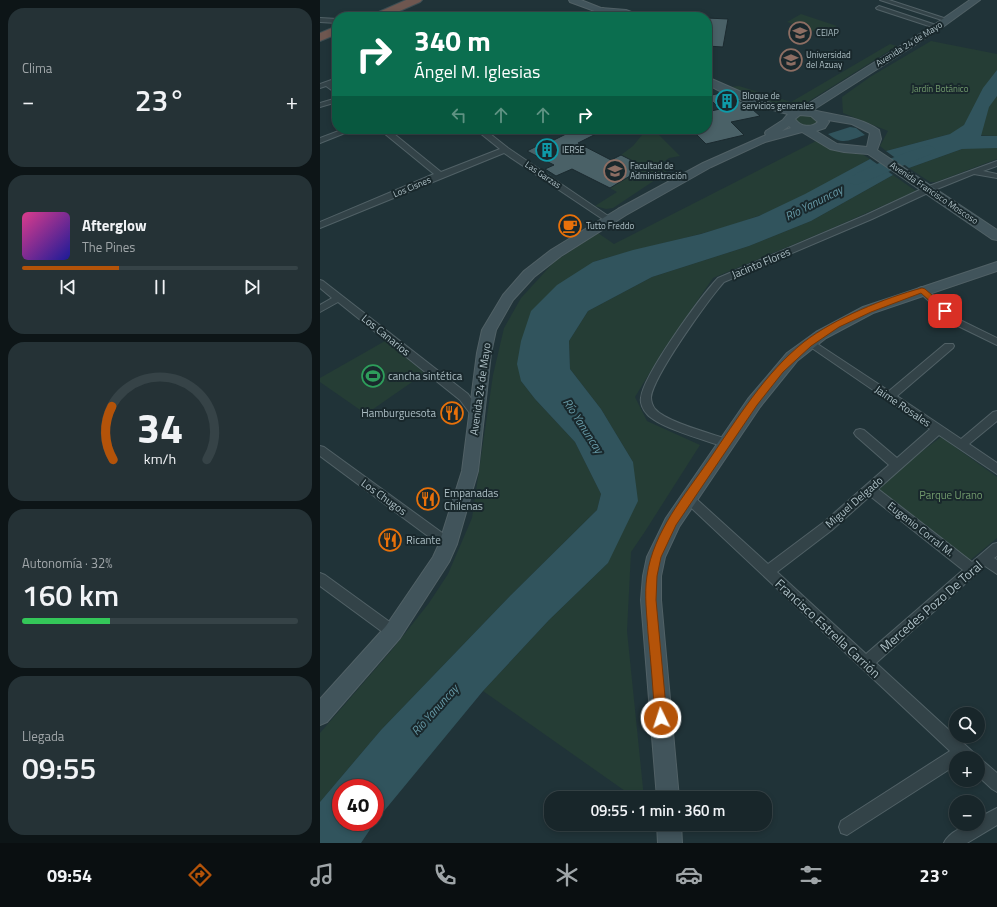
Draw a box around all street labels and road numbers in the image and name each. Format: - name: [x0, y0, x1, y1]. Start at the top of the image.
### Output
- street label: Avenida 24 de Mayo: [873, 18, 945, 69]
- street label: Las Garzas: [523, 158, 564, 191]
- street label: Avenida Francisco Moscoso: [888, 158, 981, 227]
- street label: Los Cisnes: [391, 173, 433, 200]
- street label: Jacinto Flores: [729, 243, 793, 283]
- street label: Los Canarios: [358, 310, 414, 360]
- street label: Avenida 24 de Mayo: [466, 341, 494, 436]
- street label: Jaime Rosales: [872, 381, 934, 431]
- street label: Miguel Delgado: [822, 472, 886, 532]
- street label: Los Chugos: [358, 475, 410, 519]
- street label: Eugenio Corral M.: [884, 498, 958, 560]
- street label: Mercedes Pozo De Toral: [875, 556, 987, 656]
- street label: Francisco Estrella Carrión: [771, 574, 885, 682]

